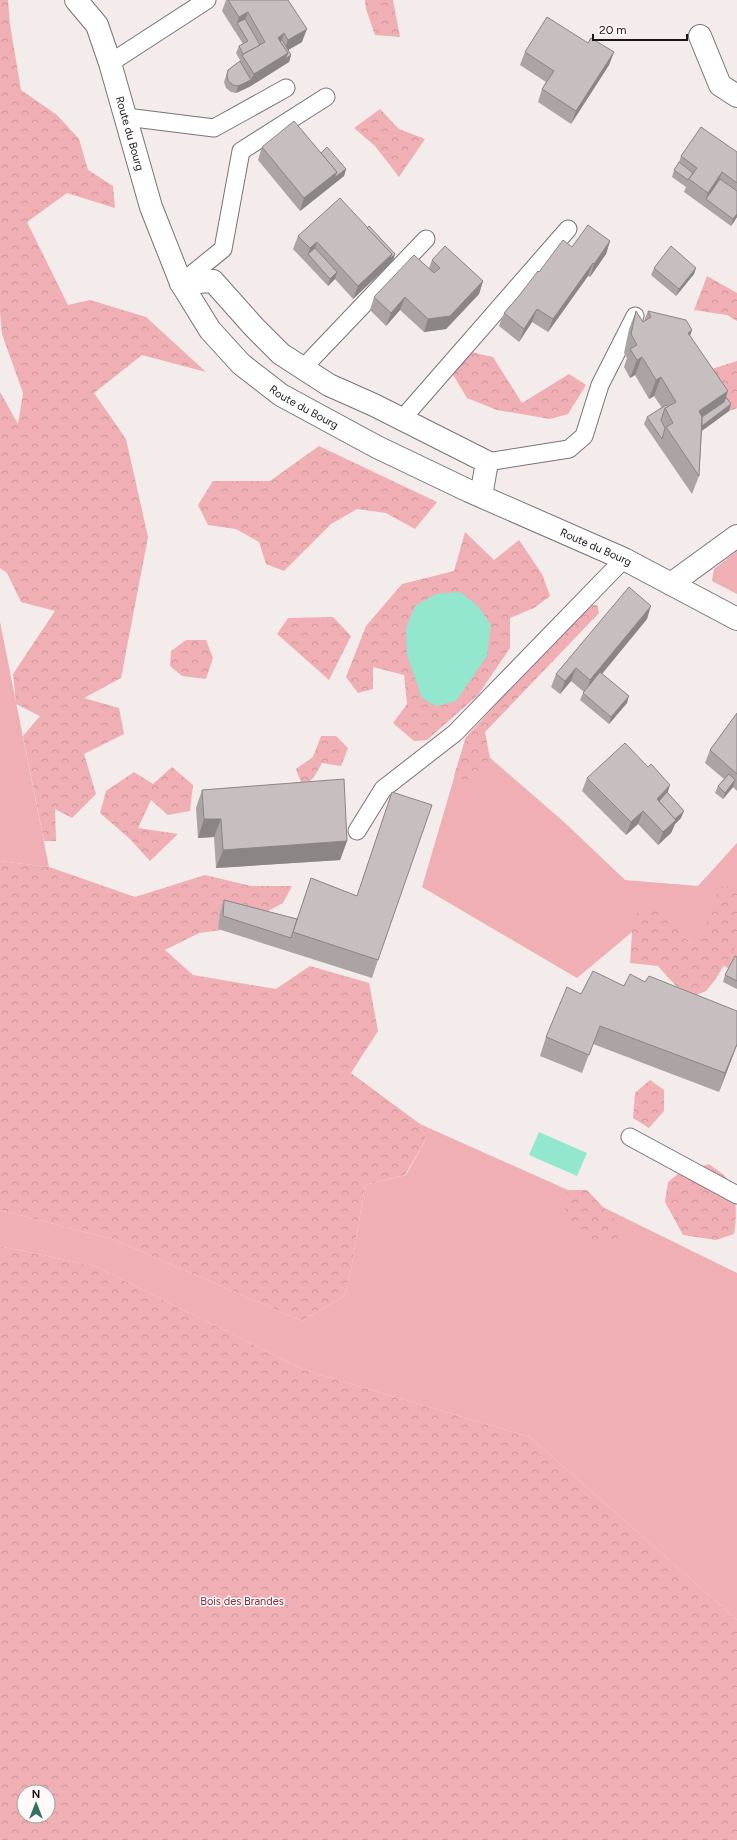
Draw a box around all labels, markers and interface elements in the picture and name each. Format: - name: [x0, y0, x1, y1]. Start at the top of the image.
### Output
- scale bar: [593, 16, 687, 42]
- text: 20 m: [599, 23, 627, 37]
- street label: Route du Bourg: [113, 95, 147, 172]
- street label: Route du Bourg: [267, 382, 341, 431]
- street label: Route du Bourg: [558, 525, 634, 569]
- park label: Bois des Brandes: [200, 1595, 284, 1608]
- north arrow: [16, 1784, 56, 1824]
- text: N: [32, 1788, 40, 1801]

